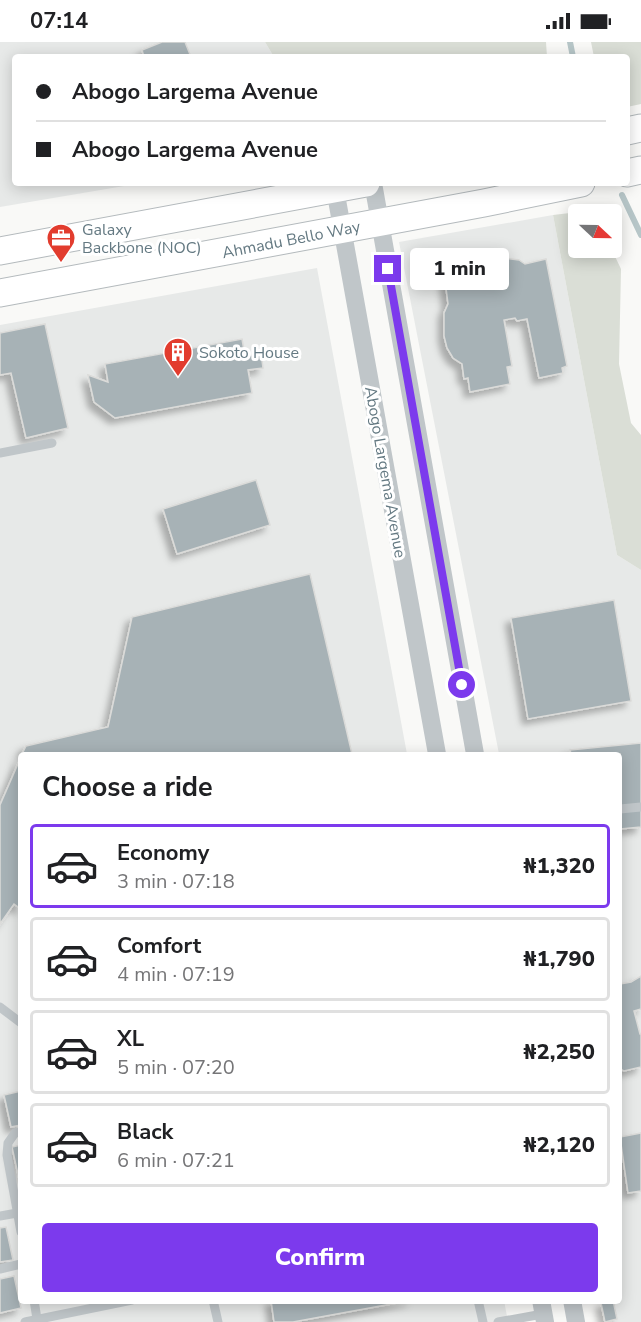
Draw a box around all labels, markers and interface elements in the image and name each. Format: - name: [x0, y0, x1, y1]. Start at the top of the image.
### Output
- text: 07:14: [30, 6, 88, 36]
- text: Abogo Largema Avenue: [72, 77, 318, 107]
- text: Abogo Largema Avenue: [72, 135, 318, 165]
- north arrow: [568, 204, 622, 258]
- map controls: [568, 204, 622, 258]
- street label: Ahmadu Bello Way: [220, 216, 363, 264]
- place label: Galaxy Backbone (NOC): [82, 219, 202, 259]
- office icon: Galaxy Backbone (NOC): [45, 222, 77, 264]
- callout: 1 min: [409, 248, 508, 290]
- route end: [374, 255, 401, 282]
- text: 1 min: [433, 255, 486, 282]
- building icon: Sokoto House: [162, 336, 194, 378]
- place label: Sokoto House: [199, 342, 299, 364]
- street label: Abogo Largema Avenue: [359, 385, 411, 560]
- route start: [448, 671, 475, 698]
- text: Choose a ride: [42, 769, 213, 806]
- text: Economy: [117, 838, 209, 868]
- icon: car: [45, 839, 99, 893]
- text: ₦1,320: [523, 851, 595, 881]
- text: 3 min · 07:18: [117, 868, 235, 895]
- text: Comfort: [117, 931, 201, 961]
- icon: car: [45, 932, 99, 986]
- text: ₦1,790: [523, 944, 595, 974]
- text: 4 min · 07:19: [117, 961, 235, 988]
- text: XL: [117, 1024, 144, 1054]
- icon: car: [45, 1025, 99, 1079]
- text: ₦2,250: [523, 1037, 595, 1067]
- text: 5 min · 07:20: [117, 1054, 235, 1081]
- text: Black: [117, 1117, 173, 1147]
- icon: car: [45, 1118, 99, 1172]
- text: ₦2,120: [523, 1130, 595, 1160]
- text: 6 min · 07:21: [117, 1147, 235, 1174]
- button: Confirm: [42, 1223, 598, 1292]

